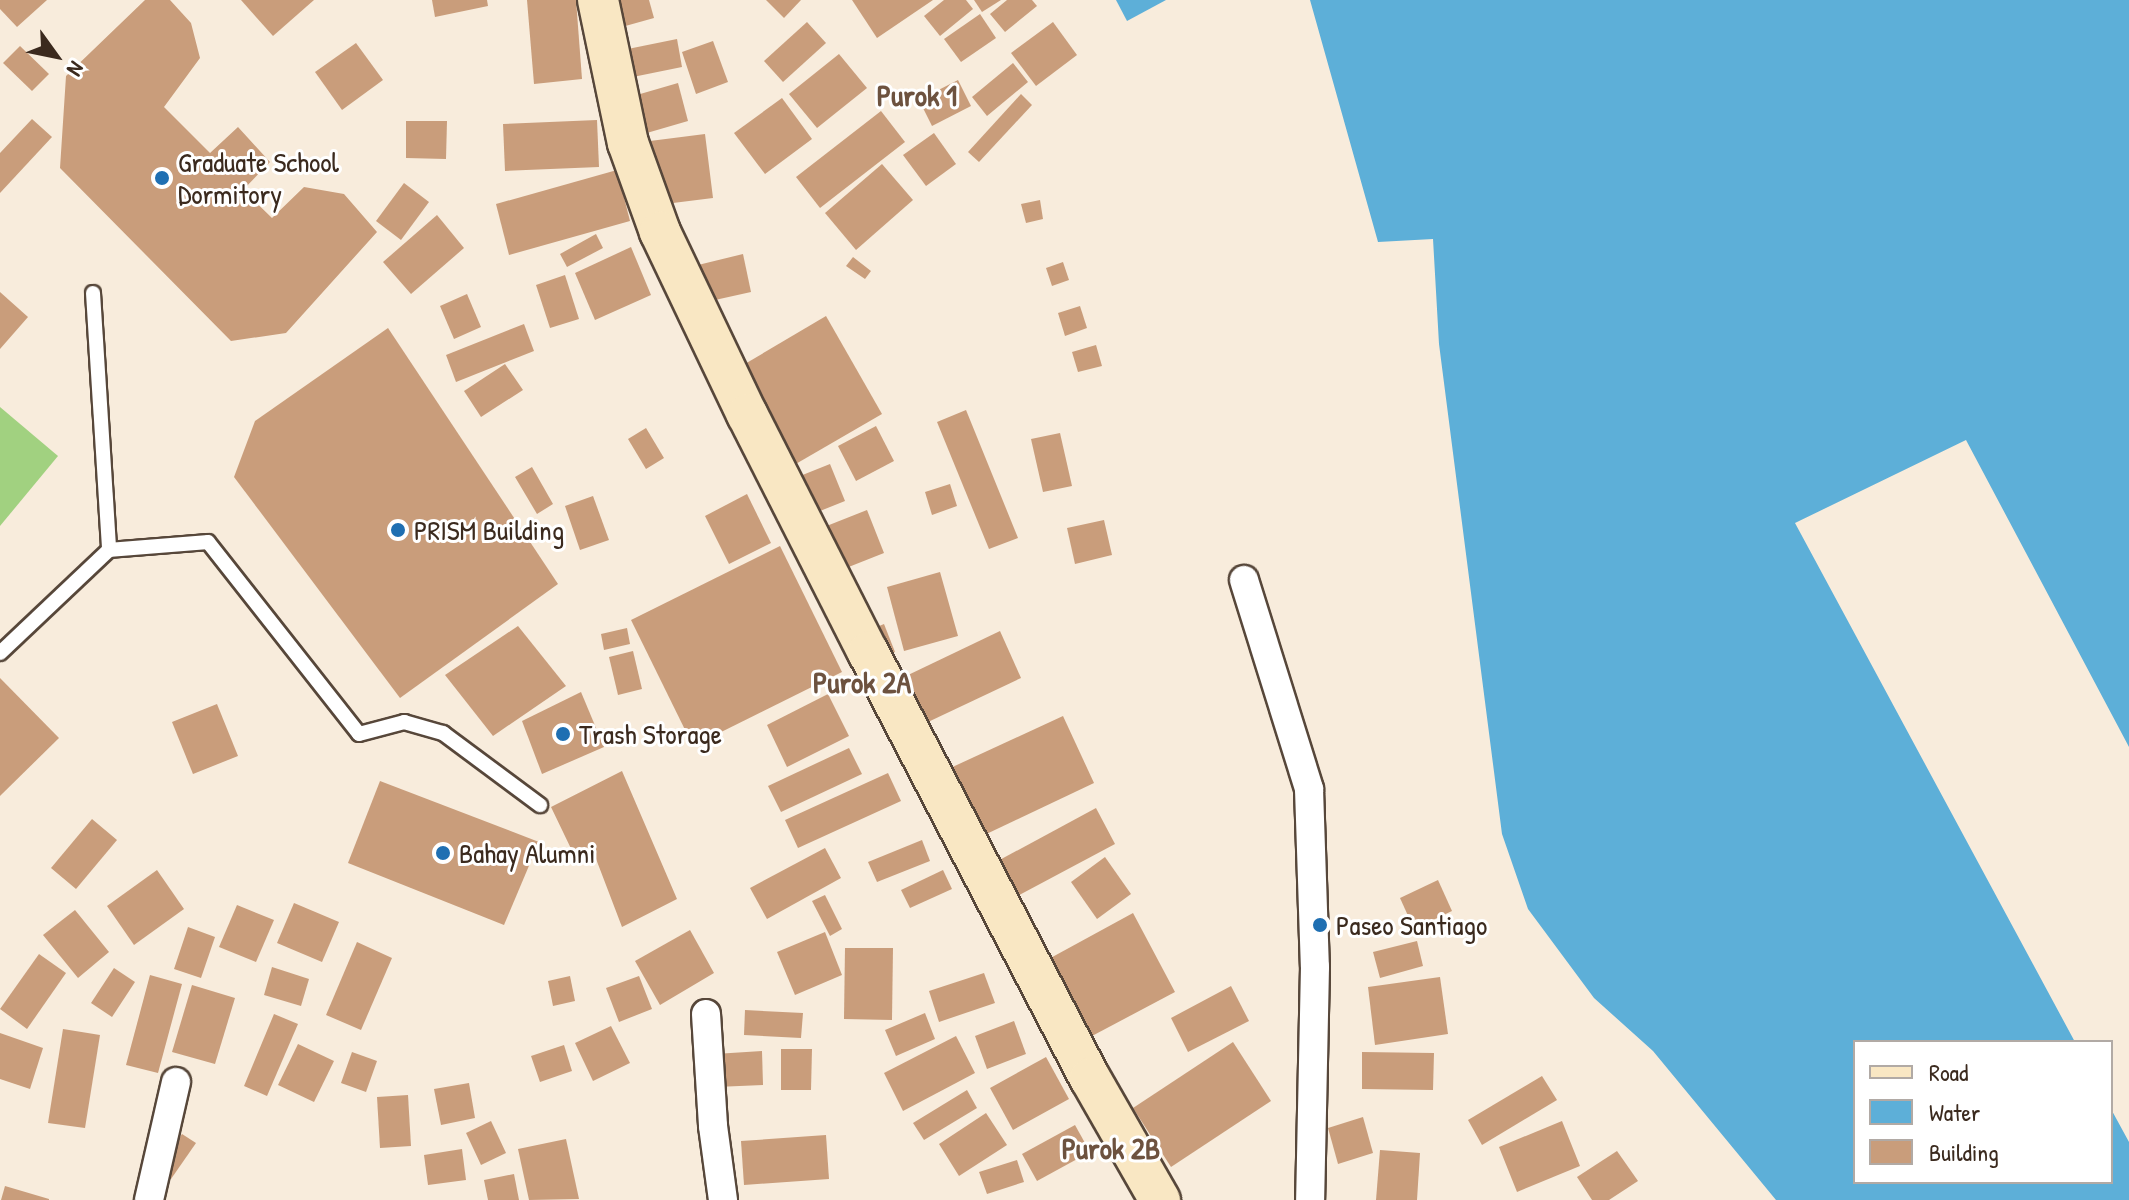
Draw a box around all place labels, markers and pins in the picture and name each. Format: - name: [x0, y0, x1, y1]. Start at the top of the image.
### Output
- place label: Graduate School Dormitory: [178, 145, 339, 211]
- marker: Graduate School Dormitory: [153, 169, 171, 187]
- place label: PRISM Building: [414, 513, 564, 547]
- marker: PRISM Building: [389, 521, 407, 539]
- place label: Trash Storage: [579, 717, 722, 751]
- marker: Trash Storage: [554, 725, 572, 743]
- place label: Bahay Alumni: [459, 836, 595, 870]
- marker: Bahay Alumni: [434, 844, 452, 862]
- place label: Paseo Santiago: [1336, 908, 1487, 942]
- marker: Paseo Santiago: [1311, 916, 1329, 934]

